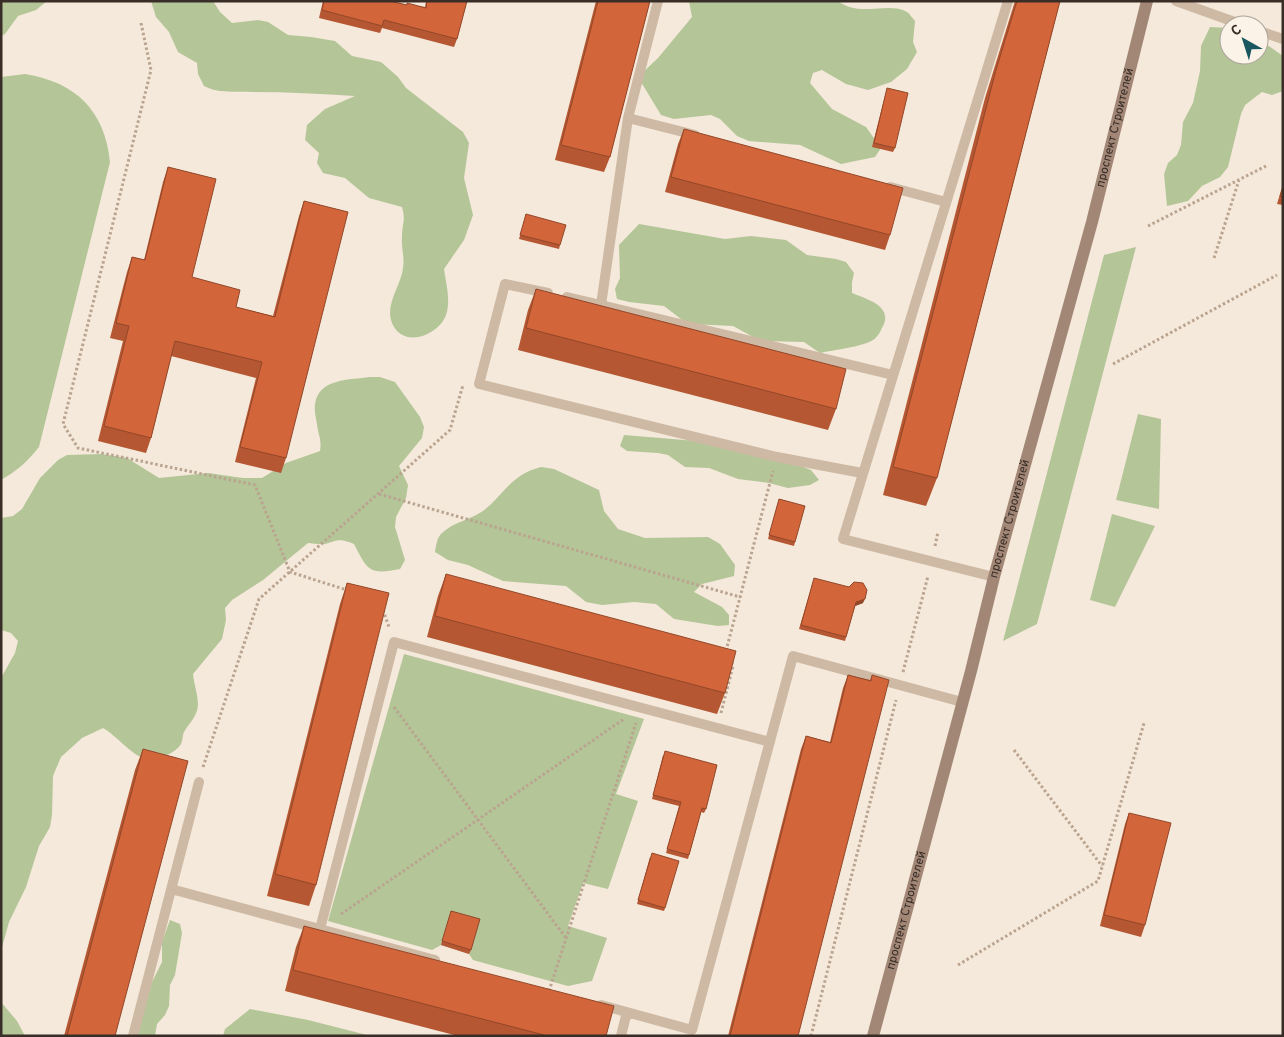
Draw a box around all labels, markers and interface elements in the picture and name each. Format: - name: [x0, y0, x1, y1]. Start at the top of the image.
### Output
- north arrow: [1219, 15, 1269, 65]
- text: С: [1228, 22, 1246, 40]
- street label: проспект Строителей: [1093, 67, 1138, 189]
- street label: проспект Строителей: [986, 458, 1034, 580]
- street label: проспект Строителей: [883, 849, 930, 972]

